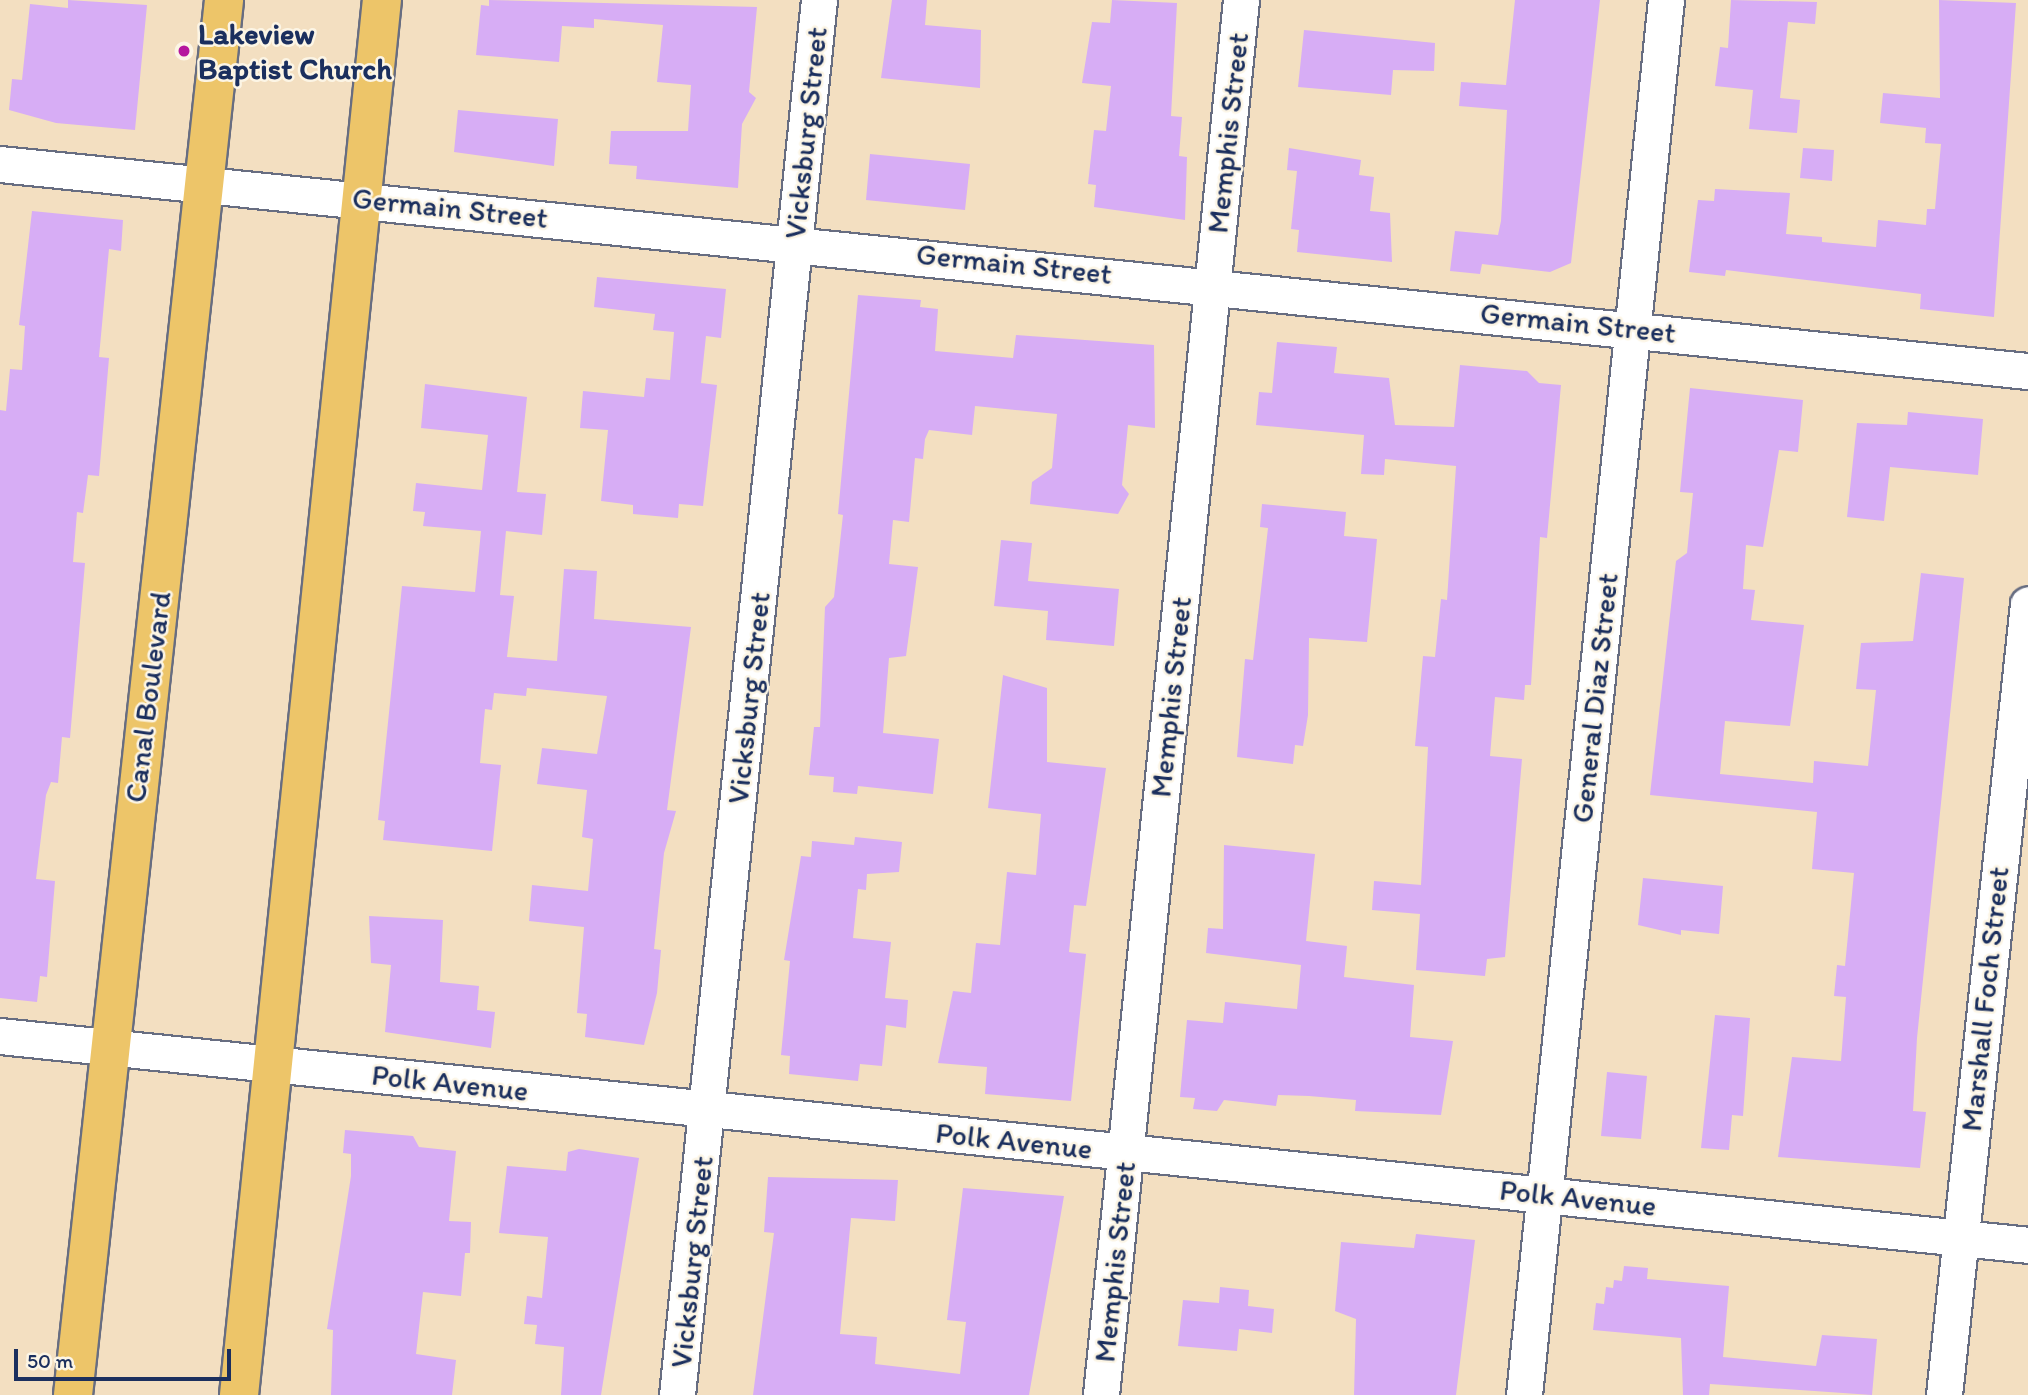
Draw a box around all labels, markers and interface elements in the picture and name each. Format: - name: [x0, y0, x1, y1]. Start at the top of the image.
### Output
- place label: Lakeview Baptist Church: [198, 16, 393, 86]
- street label: Vicksburg Street: [777, 25, 835, 241]
- street label: Memphis Street: [1200, 31, 1256, 235]
- marker: Lakeview Baptist Church: [176, 43, 192, 59]
- street label: Germain Street: [350, 180, 550, 236]
- street label: Germain Street: [914, 236, 1114, 292]
- street label: Germain Street: [1478, 295, 1678, 351]
- street label: General Diaz Street: [1564, 572, 1626, 824]
- street label: Canal Boulevard: [117, 589, 179, 805]
- street label: Vicksburg Street: [720, 590, 778, 806]
- street label: Memphis Street: [1143, 595, 1199, 799]
- street label: Marshall Foch Street: [1953, 866, 2017, 1132]
- street label: Polk Avenue: [371, 1057, 529, 1109]
- street label: Polk Avenue: [935, 1115, 1093, 1167]
- street label: Vicksburg Street: [663, 1154, 721, 1370]
- street label: Memphis Street: [1087, 1160, 1143, 1364]
- street label: Polk Avenue: [1499, 1172, 1657, 1224]
- scale bar: [18, 1336, 234, 1380]
- text: 50 m: [27, 1348, 73, 1373]

